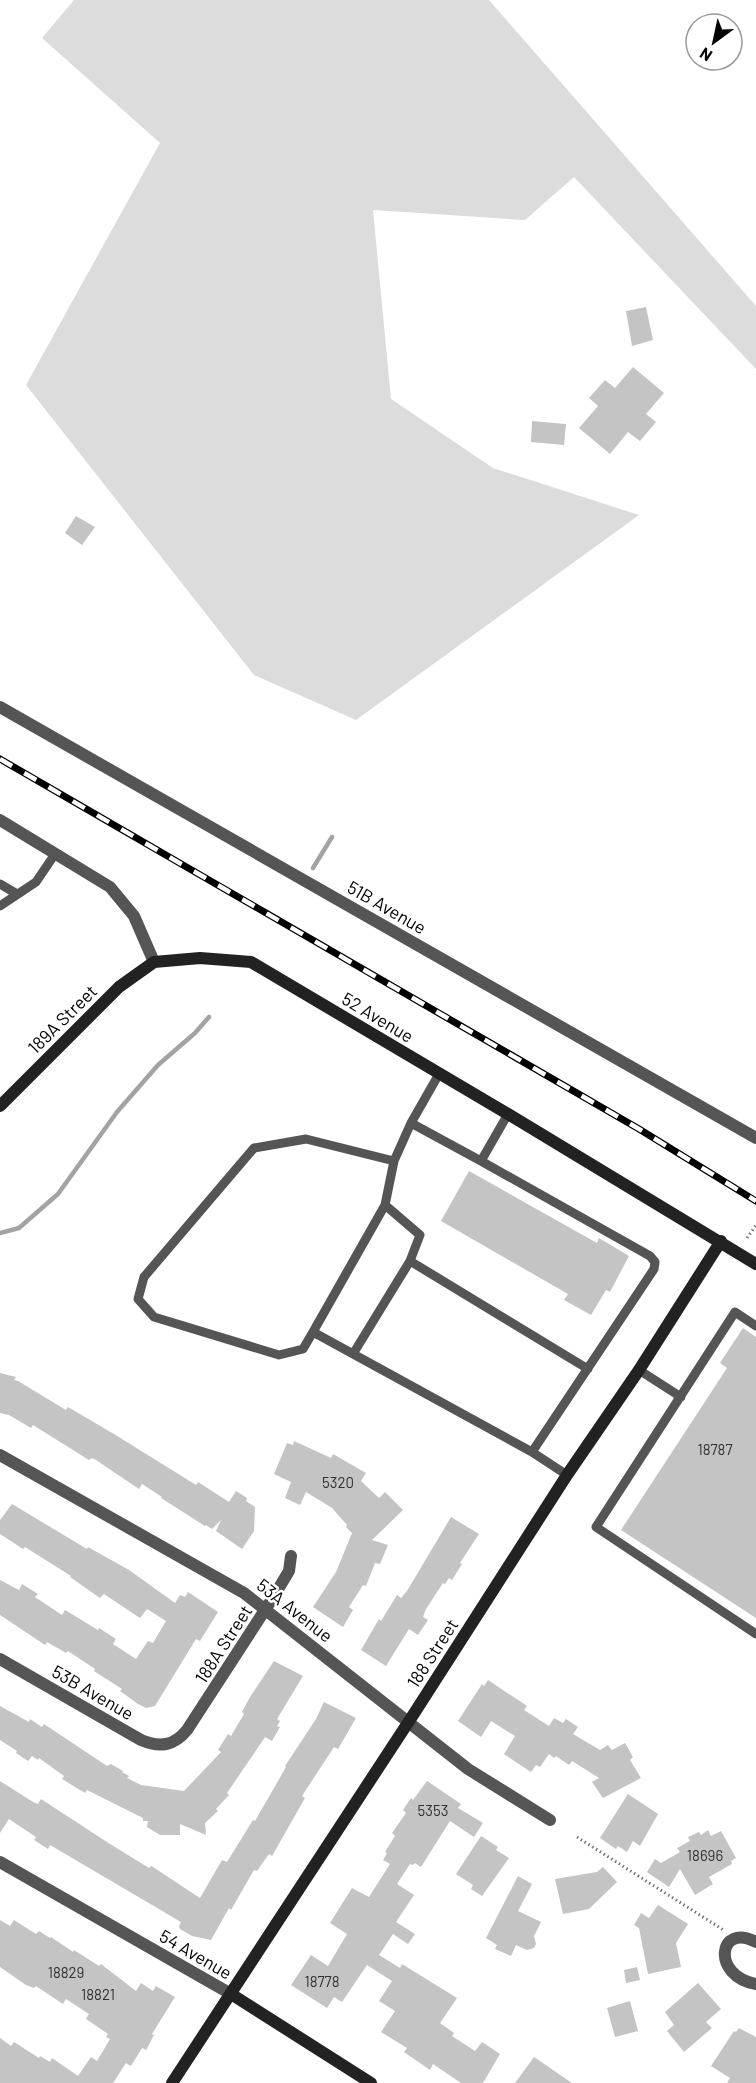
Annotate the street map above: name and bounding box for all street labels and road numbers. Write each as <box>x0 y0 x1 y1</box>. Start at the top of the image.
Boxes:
street label: 51B Avenue <box>344 876 430 938</box>
street label: 189A Street <box>23 980 101 1058</box>
street label: 52 Avenue <box>338 987 418 1047</box>
street label: 53A Avenue <box>253 1574 337 1646</box>
street label: 188A Street <box>190 1601 256 1687</box>
street label: 188 Street <box>402 1614 462 1692</box>
street label: 53B Avenue <box>48 1660 138 1724</box>
street label: 54 Avenue <box>156 1924 236 1984</box>

